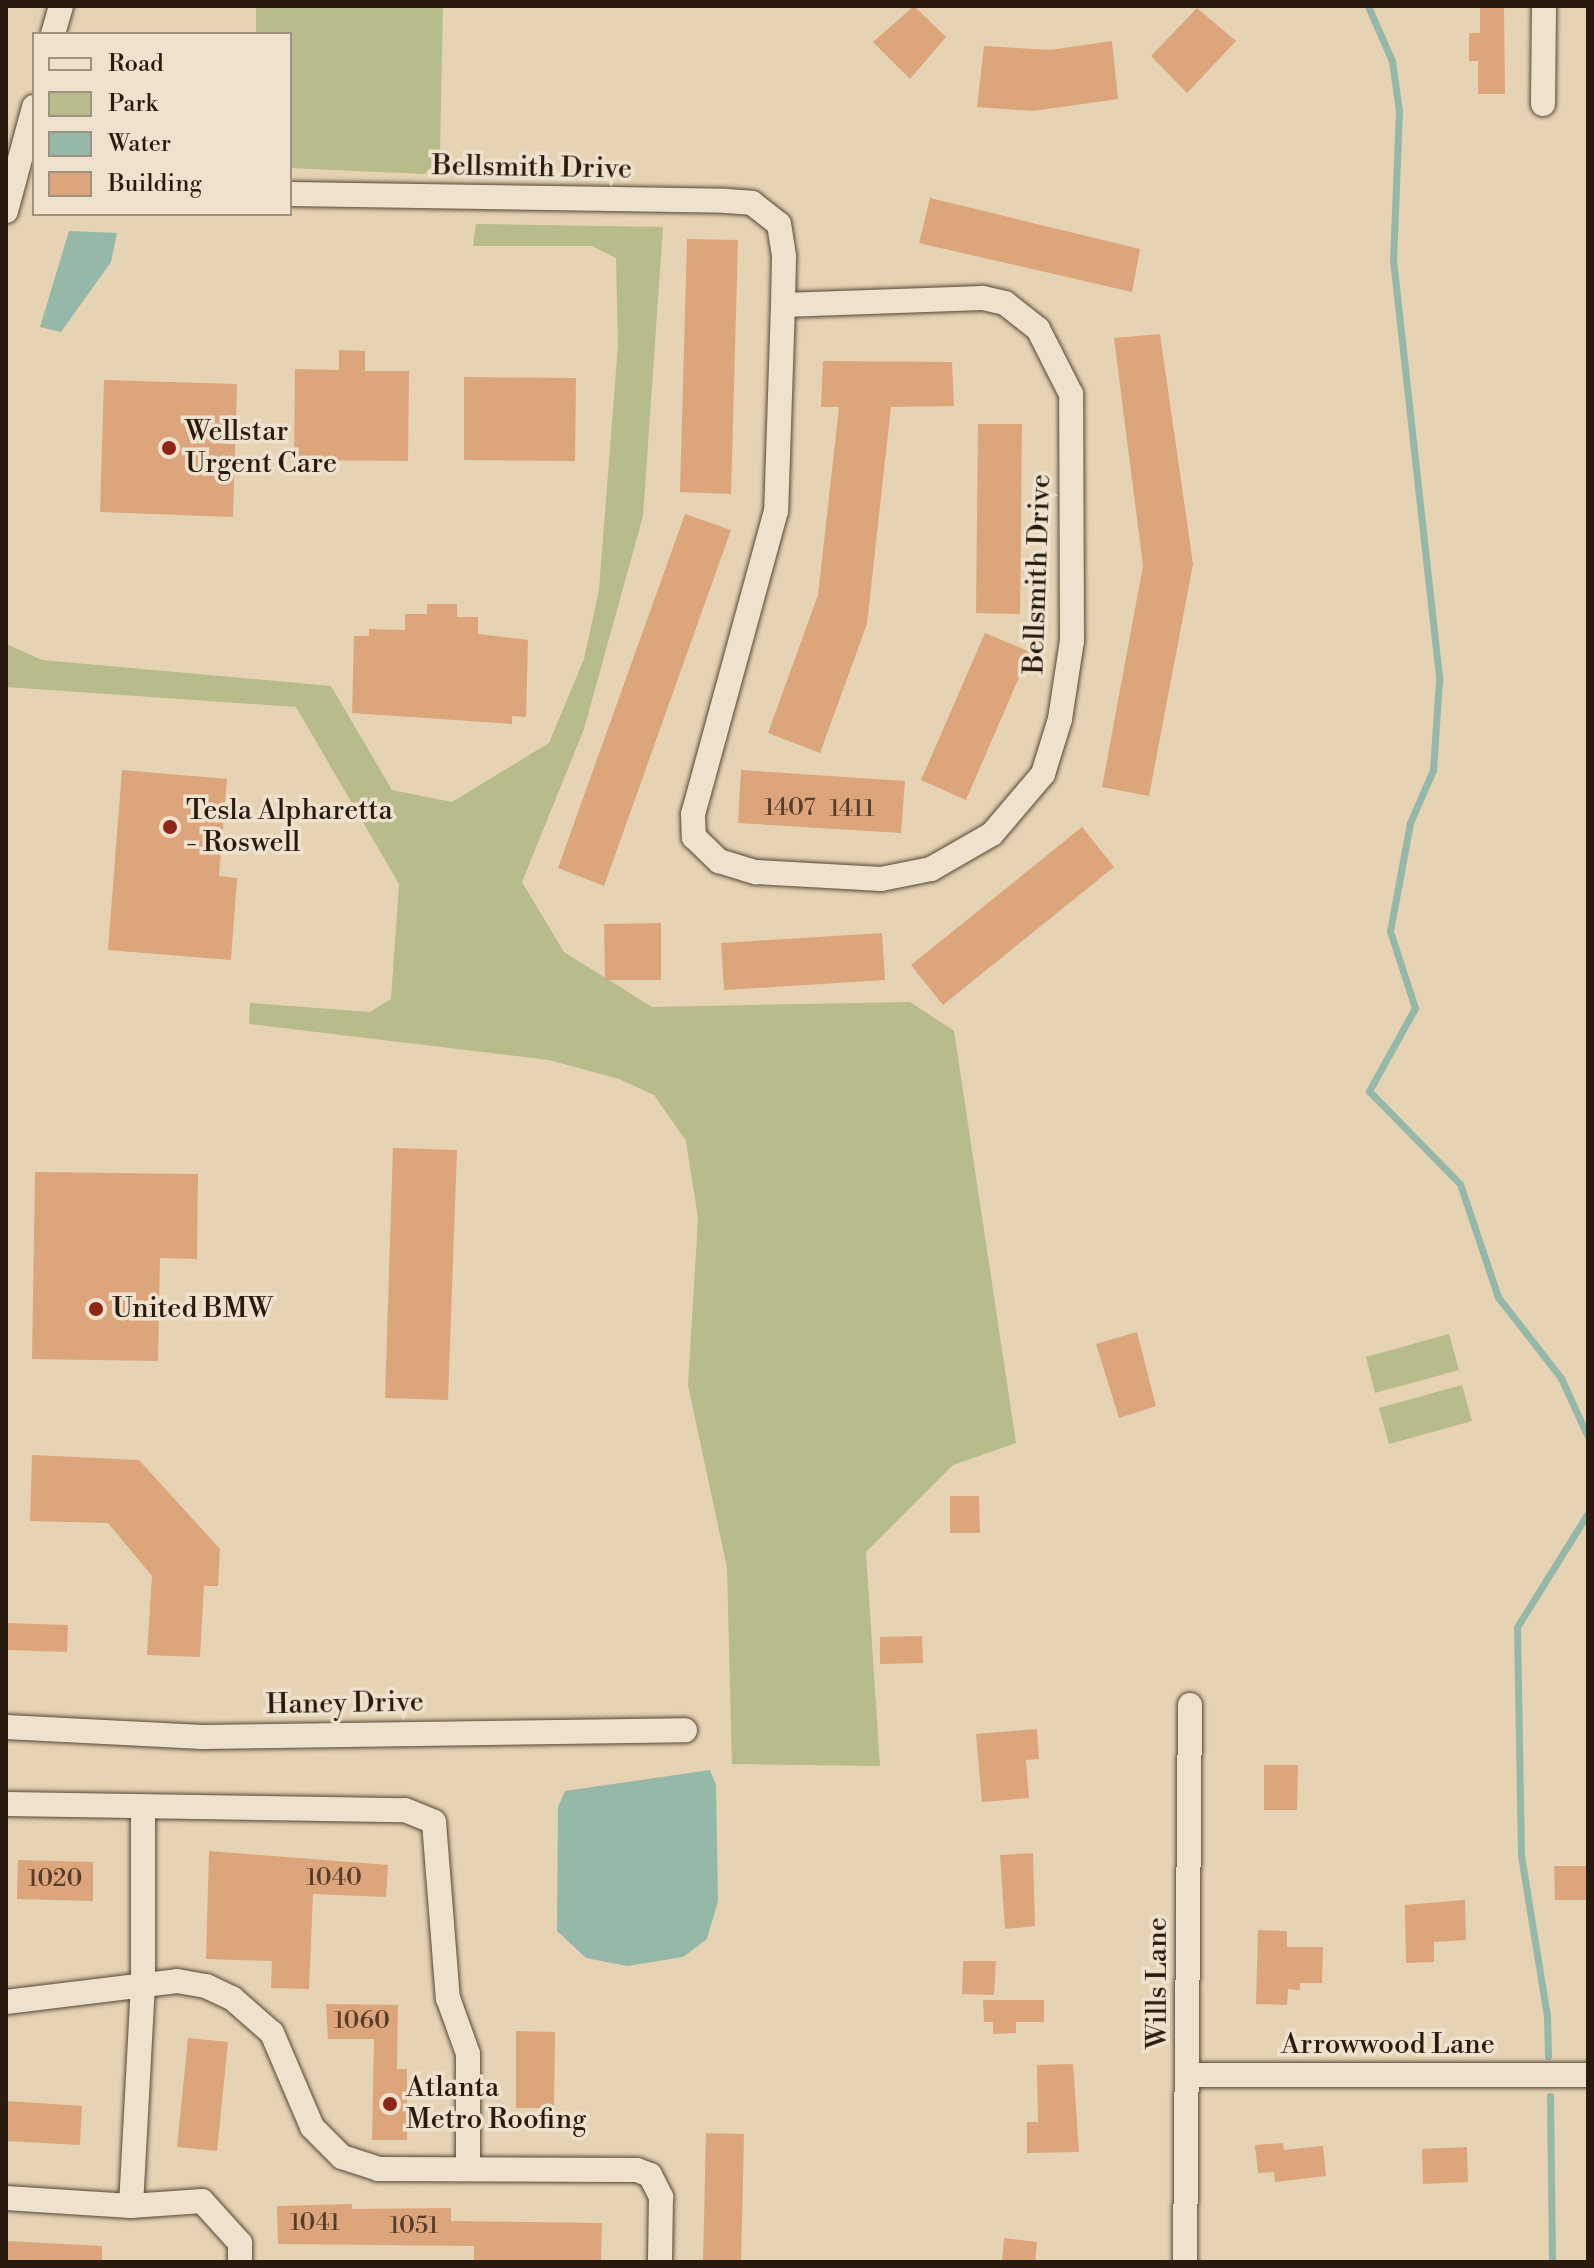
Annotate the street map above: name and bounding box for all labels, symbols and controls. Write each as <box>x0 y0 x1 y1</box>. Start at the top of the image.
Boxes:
legend <box>32 32 292 216</box>
text: Road <box>108 49 164 79</box>
text: Park <box>108 89 158 119</box>
text: Water <box>108 129 171 159</box>
street label: Bellsmith Drive <box>432 149 632 187</box>
text: Building <box>108 169 202 199</box>
place label: Wellstar Urgent Care <box>185 415 337 481</box>
marker: Wellstar Urgent Care <box>160 439 178 457</box>
street label: Bellsmith Drive <box>1018 473 1058 675</box>
place label: Tesla Alpharetta - Roswell <box>186 794 393 860</box>
house number: 1407 <box>764 795 816 823</box>
house number: 1411 <box>829 796 875 824</box>
marker: Tesla Alpharetta - Roswell <box>161 818 179 836</box>
place label: United BMW <box>112 1292 273 1326</box>
marker: United BMW <box>87 1300 105 1318</box>
street label: Haney Drive <box>266 1686 424 1722</box>
house number: 1040 <box>306 1865 362 1893</box>
house number: 1020 <box>28 1866 82 1894</box>
street label: Wills Lane <box>1141 1917 1175 2049</box>
house number: 1060 <box>334 2008 390 2036</box>
street label: Arrowwood Lane <box>1281 2028 1495 2062</box>
place label: Atlanta Metro Roofing <box>406 2071 587 2137</box>
marker: Atlanta Metro Roofing <box>381 2095 399 2113</box>
house number: 1041 <box>290 2210 340 2238</box>
house number: 1051 <box>389 2213 439 2241</box>

